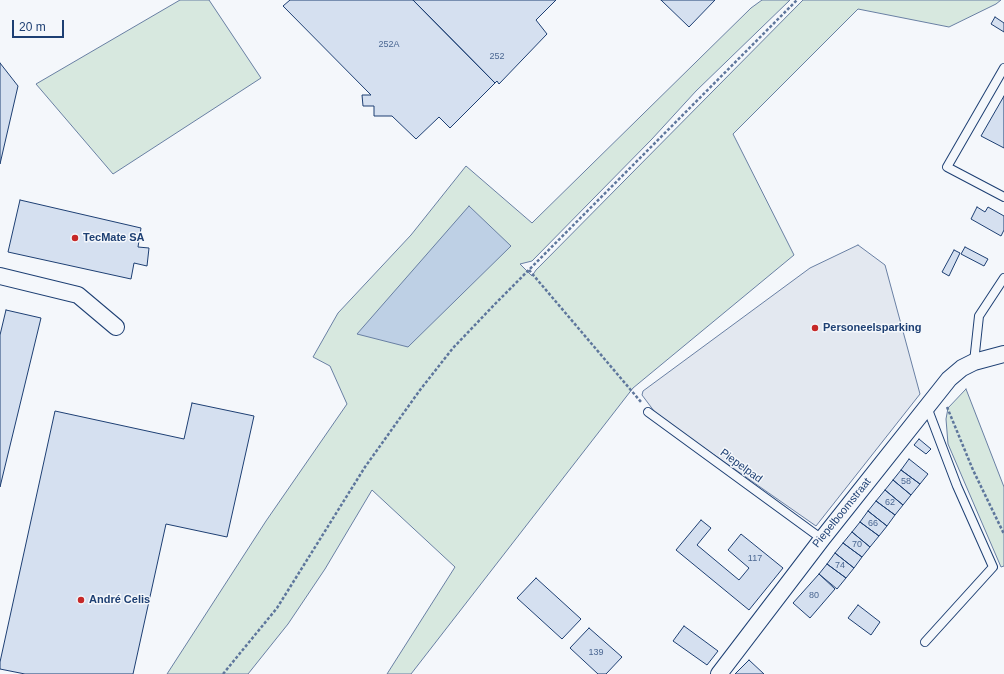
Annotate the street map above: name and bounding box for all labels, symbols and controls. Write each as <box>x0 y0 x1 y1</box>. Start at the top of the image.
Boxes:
scale bar <box>14 12 66 38</box>
text: 20 m <box>19 20 46 34</box>
house number: 252A <box>378 40 400 50</box>
house number: 252 <box>489 52 505 62</box>
place label: TecMate SA <box>83 231 145 245</box>
marker: TecMate SA <box>70 233 80 243</box>
place label: Personeelsparking <box>823 321 921 335</box>
marker: Personeelsparking <box>810 323 820 333</box>
street label: Piepelpad <box>717 446 765 486</box>
street label: Piepelboomstraat <box>810 476 874 550</box>
house number: 58 <box>901 477 911 487</box>
house number: 62 <box>885 498 895 508</box>
house number: 66 <box>868 519 878 529</box>
house number: 70 <box>852 540 862 550</box>
house number: 117 <box>748 554 762 564</box>
house number: 74 <box>835 561 845 571</box>
house number: 80 <box>809 591 819 601</box>
place label: André Celis <box>89 593 150 607</box>
marker: André Celis <box>76 595 86 605</box>
house number: 139 <box>588 648 604 658</box>

